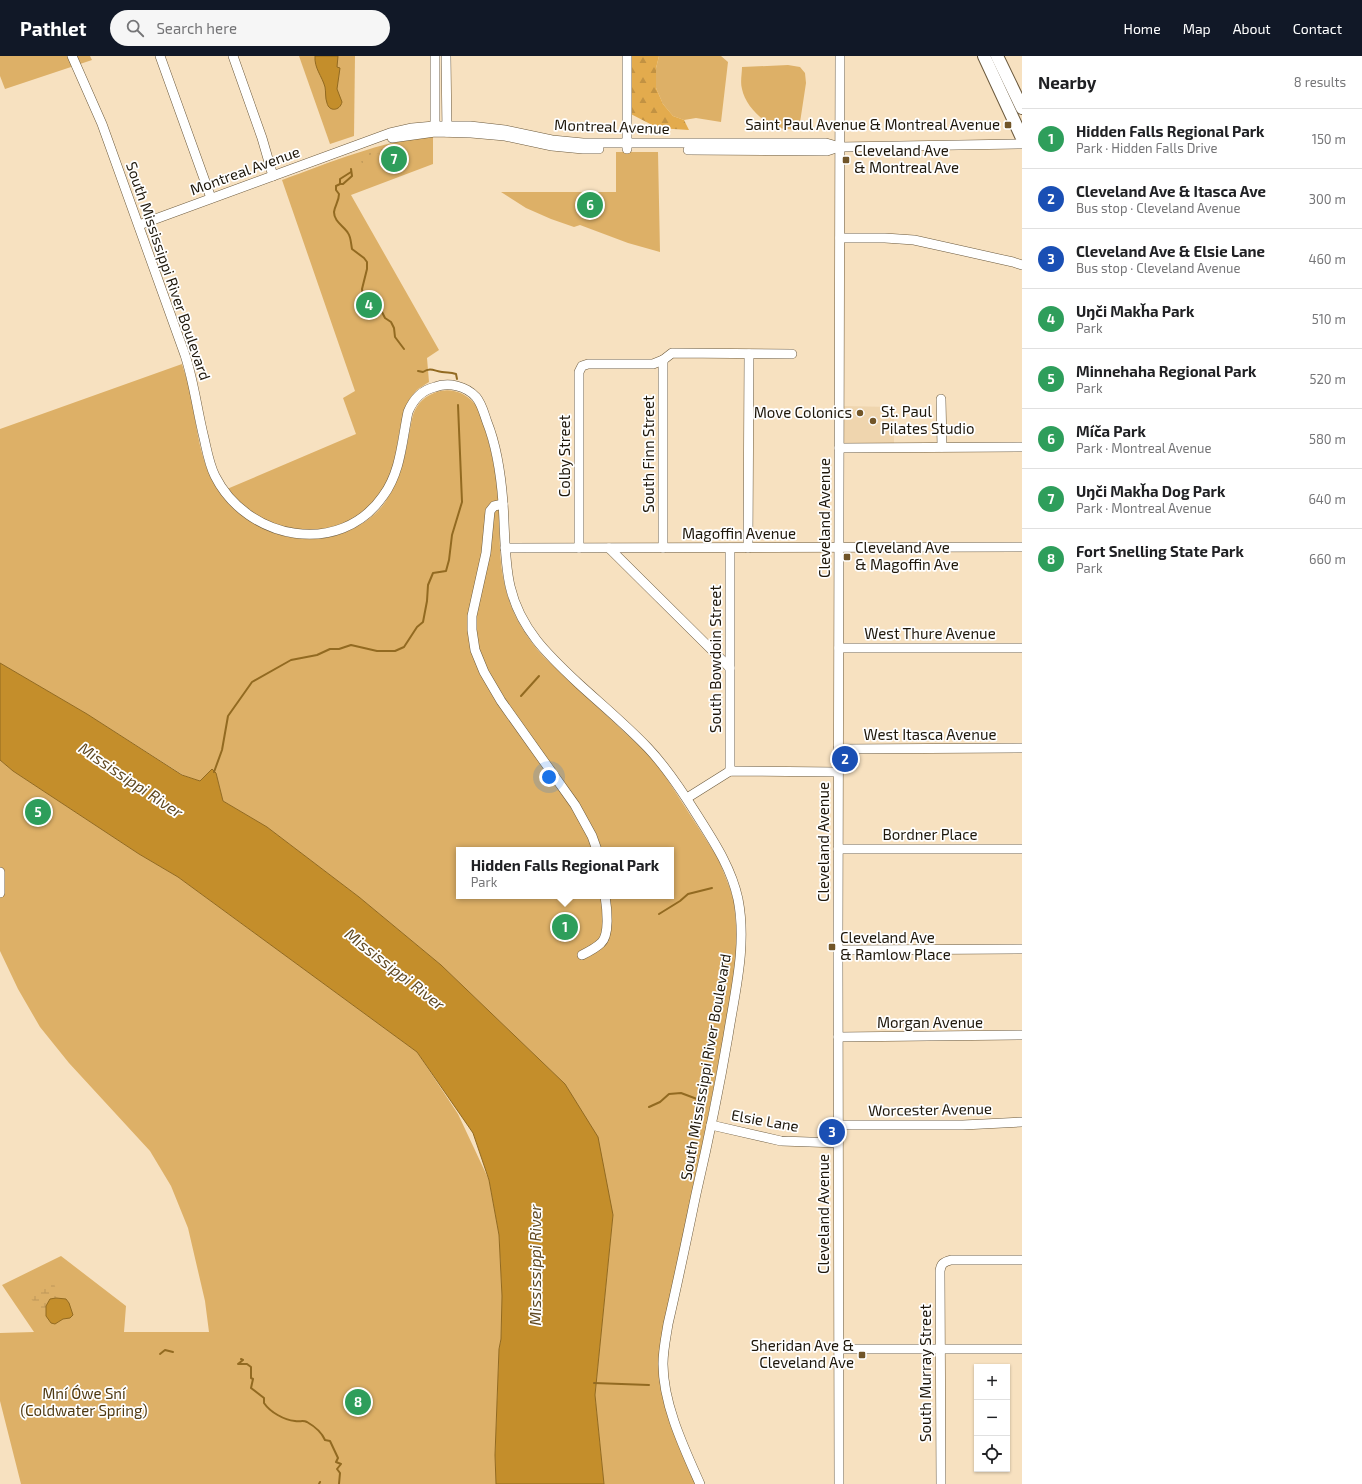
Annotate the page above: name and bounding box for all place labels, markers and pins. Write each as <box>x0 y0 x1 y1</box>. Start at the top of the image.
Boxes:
place label: Saint Paul Avenue & Montreal Avenue <box>745 115 1000 133</box>
marker: Saint Paul Avenue & Montreal Avenue <box>1003 120 1013 130</box>
place label: Cleveland Ave & Montreal Ave <box>854 141 959 176</box>
pin: 7 <box>381 144 407 174</box>
marker: Cleveland Ave & Montreal Ave <box>841 155 851 165</box>
pin: 6 <box>577 190 603 220</box>
pin: 4 <box>356 290 382 320</box>
place label: St. Paul Pilates Studio <box>881 402 974 437</box>
place label: Move Colonics <box>754 403 852 421</box>
marker: Move Colonics <box>855 408 865 418</box>
marker: St. Paul Pilates Studio <box>868 416 878 426</box>
place label: Cleveland Ave & Magoffin Ave <box>855 538 959 573</box>
marker: Cleveland Ave & Magoffin Ave <box>842 552 852 562</box>
pin: 2 <box>832 744 858 774</box>
pin: 5 <box>25 797 51 827</box>
pin: 1 <box>552 912 578 942</box>
place label: Cleveland Ave & Ramlow Place <box>840 928 951 963</box>
marker: Cleveland Ave & Ramlow Place <box>827 942 837 952</box>
pin: 3 <box>819 1117 845 1147</box>
place label: Sheridan Ave & Cleveland Ave <box>751 1336 854 1371</box>
marker: Sheridan Ave & Cleveland Ave <box>857 1350 867 1360</box>
pin: 8 <box>345 1387 371 1417</box>

